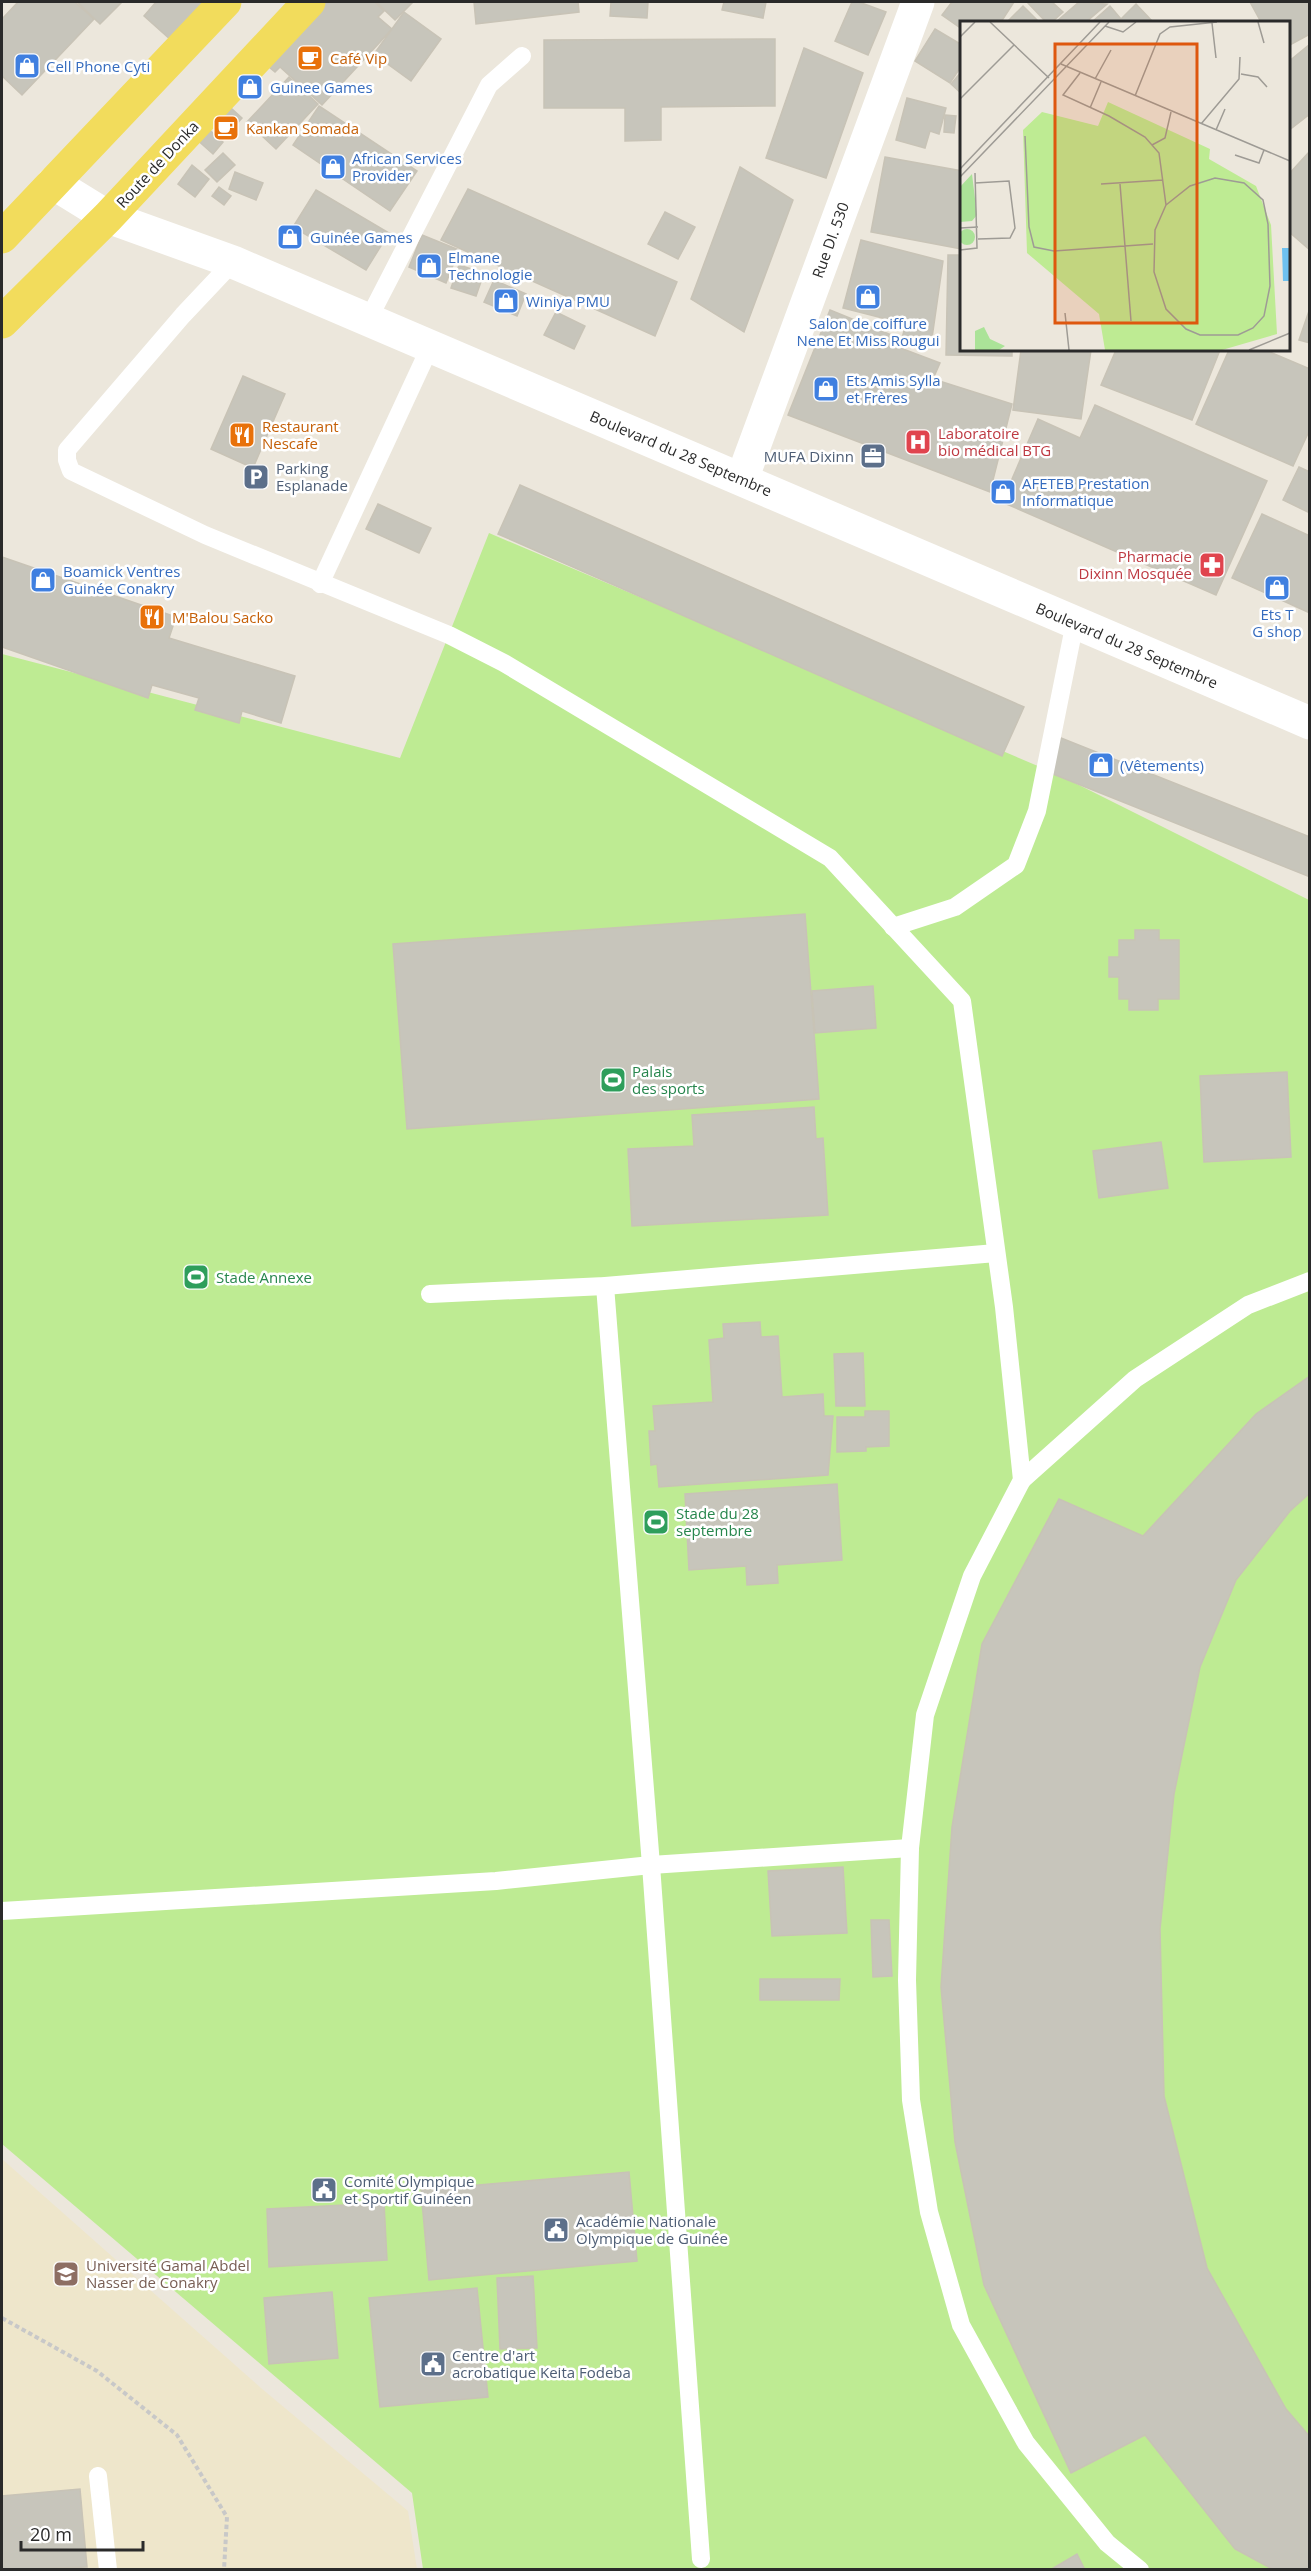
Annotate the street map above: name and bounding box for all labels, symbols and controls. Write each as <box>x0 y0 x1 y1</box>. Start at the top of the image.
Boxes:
inset map <box>960 21 1290 351</box>
cafe icon: Café Vip <box>295 43 325 73</box>
place label: Café Vip <box>330 48 387 68</box>
shop icon: Cell Phone Cyti <box>12 51 42 81</box>
place label: Cell Phone Cyti <box>46 56 150 76</box>
shop icon: Guinee Games <box>235 72 265 102</box>
place label: Guinee Games <box>270 77 373 97</box>
cafe icon: Kankan Somada <box>211 113 241 143</box>
street label: Route de Donka <box>112 116 202 212</box>
place label: Kankan Somada <box>246 118 359 138</box>
place label: African Services Provider <box>352 148 462 185</box>
shop icon: African Services Provider <box>318 152 348 182</box>
street label: Rue DI. 530 <box>807 199 853 281</box>
shop icon: Guinée Games <box>275 222 305 252</box>
place label: Guinée Games <box>310 227 413 247</box>
place label: Elmane Technologie <box>448 247 532 284</box>
shop icon: Elmane Technologie <box>414 251 444 281</box>
shop icon: Salon de coiffure Nene Et Miss Rougui <box>853 282 883 312</box>
shop icon: Winiya PMU <box>491 286 521 316</box>
place label: Winiya PMU <box>526 291 610 311</box>
place label: Salon de coiffure Nene Et Miss Rougui <box>797 313 939 350</box>
place label: Ets Amis Sylla et Frères <box>846 370 941 407</box>
shop icon: Ets Amis Sylla et Frères <box>811 374 841 404</box>
street label: Boulevard du 28 Septembre <box>587 406 775 500</box>
place label: Restaurant Nescafe <box>262 416 339 453</box>
restaurant icon: Restaurant Nescafe <box>227 420 257 450</box>
place label: Laboratoire bio médical BTG <box>938 423 1051 460</box>
hospital icon: Laboratoire bio médical BTG <box>903 427 933 457</box>
office icon: MUFA Dixinn <box>858 441 888 471</box>
place label: MUFA Dixinn <box>764 446 854 466</box>
place label: Parking Esplanade <box>276 458 348 495</box>
parking icon: Parking Esplanade <box>241 462 271 492</box>
place label: AFETEB Prestation Informatique <box>1022 473 1150 510</box>
shop icon: AFETEB Prestation Informatique <box>988 477 1018 507</box>
place label: Pharmacie Dixinn Mosquée <box>1079 546 1192 583</box>
pharmacy icon: Pharmacie Dixinn Mosquée <box>1197 550 1227 580</box>
place label: Boamick Ventres Guinée Conakry <box>63 561 180 598</box>
shop icon: Boamick Ventres Guinée Conakry <box>28 565 58 595</box>
shop icon: Ets T G shop <box>1262 573 1292 603</box>
street label: Boulevard du 28 Septembre <box>1033 598 1221 692</box>
restaurant icon: M'Balou Sacko <box>137 602 167 632</box>
place label: Ets T G shop <box>1252 604 1302 641</box>
place label: M'Balou Sacko <box>172 607 273 627</box>
shop icon: (Vêtements) <box>1086 750 1116 780</box>
place label: (Vêtements) <box>1120 755 1204 775</box>
place label: Palais des sports <box>632 1061 705 1098</box>
sports icon: Palais des sports <box>598 1065 628 1095</box>
sports icon: Stade Annexe <box>181 1262 211 1292</box>
place label: Stade Annexe <box>216 1267 312 1287</box>
place label: Stade du 28 septembre <box>676 1503 759 1540</box>
sports icon: Stade du 28 septembre <box>641 1507 671 1537</box>
place label: Comité Olympique et Sportif Guinéen <box>344 2171 474 2208</box>
public building icon: Comité Olympique et Sportif Guinéen <box>309 2175 339 2205</box>
place label: Académie Nationale Olympique de Guinée <box>576 2211 728 2248</box>
public building icon: Académie Nationale Olympique de Guinée <box>541 2215 571 2245</box>
place label: Université Gamal Abdel Nasser de Conakry <box>86 2255 250 2292</box>
school or university icon: Université Gamal Abdel Nasser de Conakry <box>51 2259 81 2289</box>
place label: Centre d'art acrobatique Keita Fodeba <box>452 2345 631 2382</box>
public building icon: Centre d'art acrobatique Keita Fodeba <box>418 2349 448 2379</box>
scale bar <box>21 2514 142 2552</box>
text: 20 m <box>30 2522 72 2546</box>

